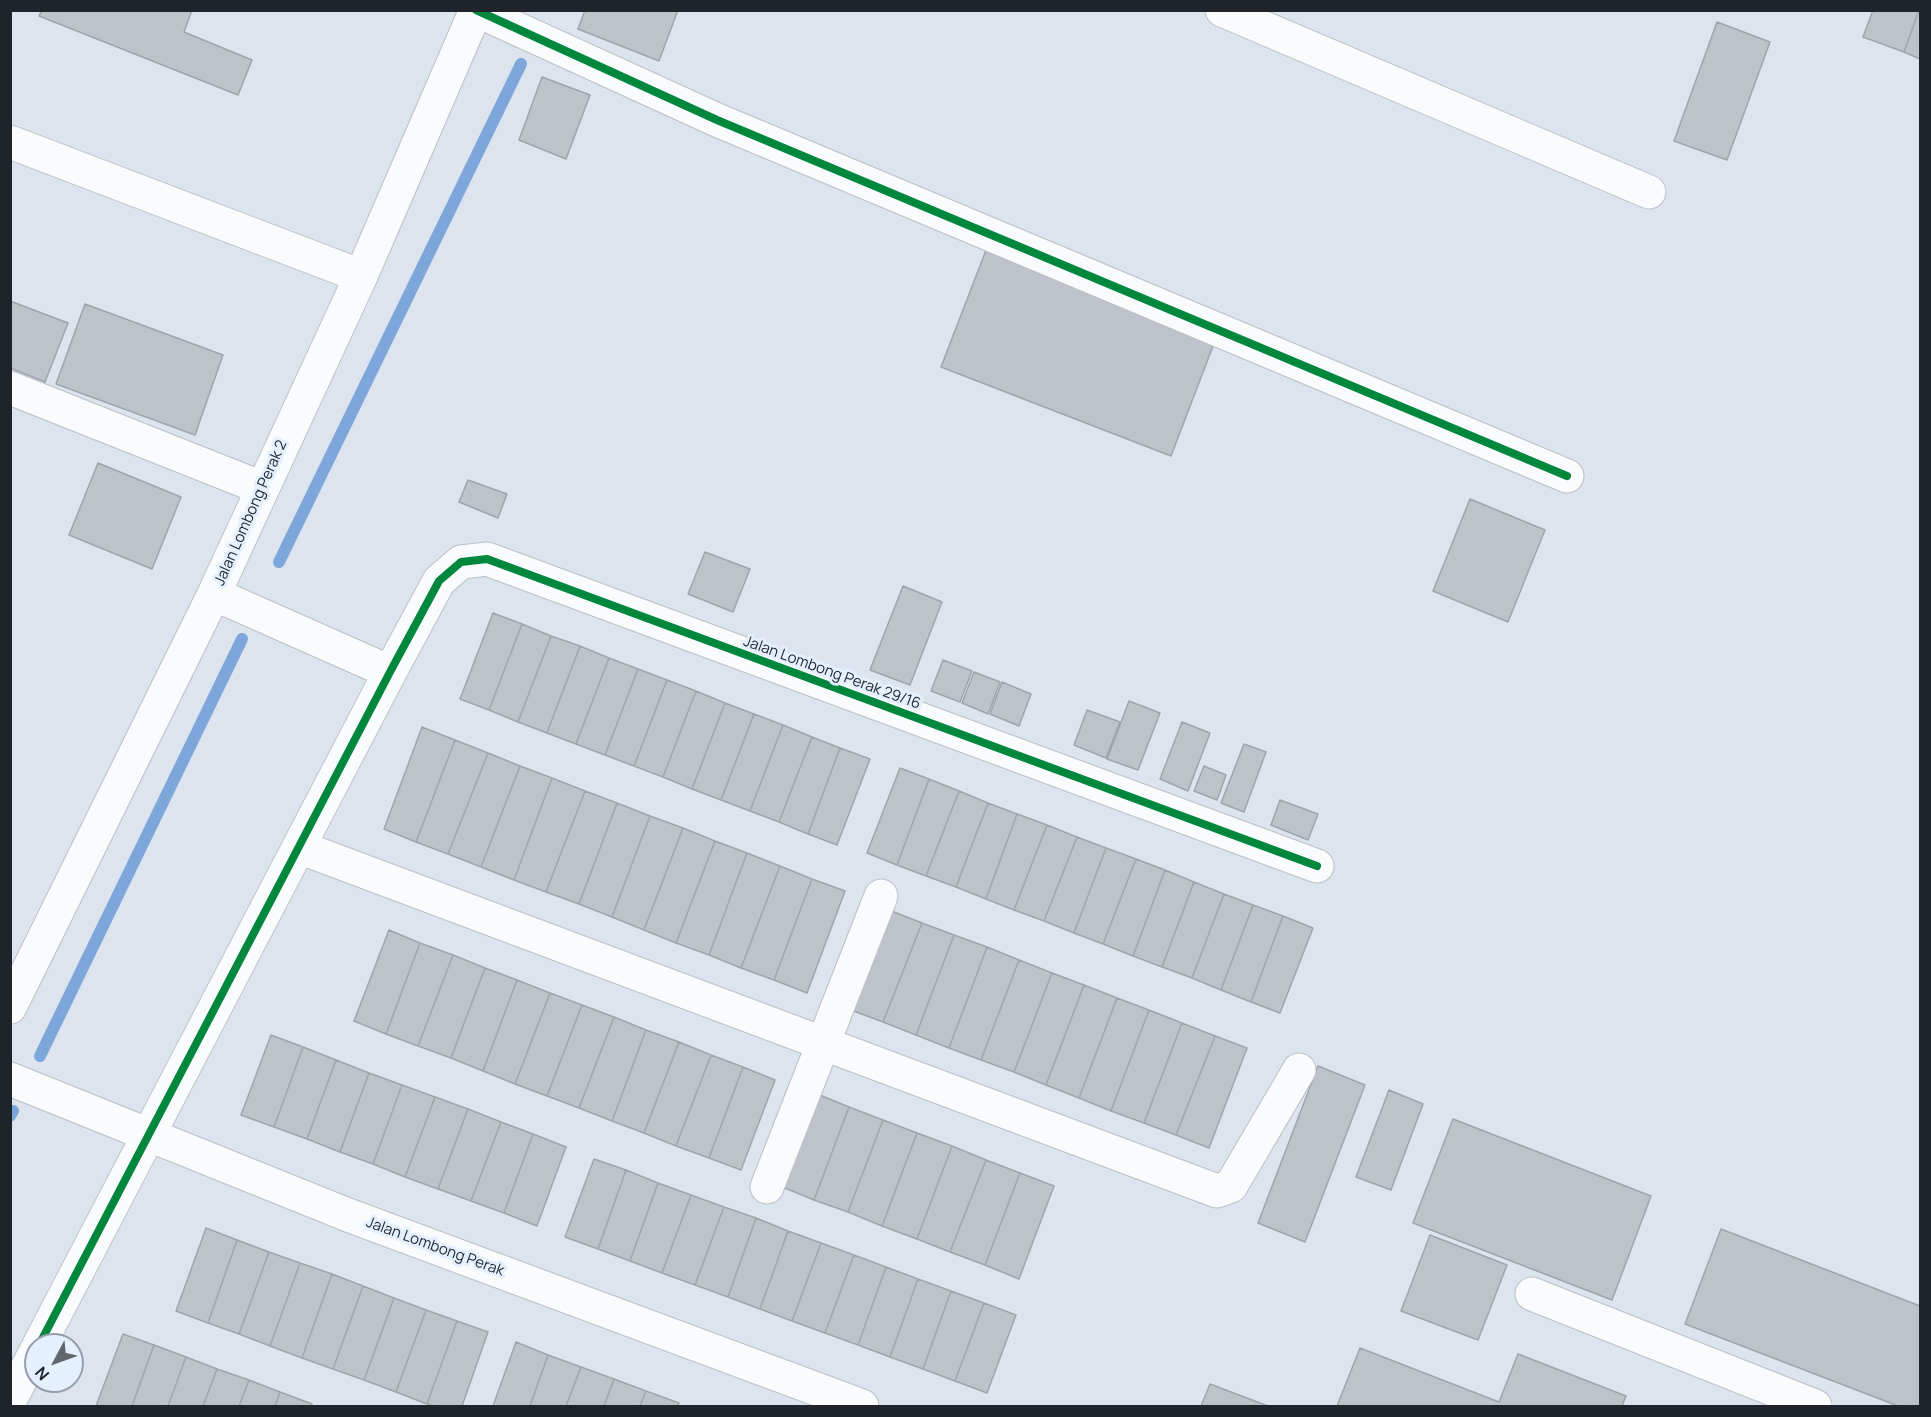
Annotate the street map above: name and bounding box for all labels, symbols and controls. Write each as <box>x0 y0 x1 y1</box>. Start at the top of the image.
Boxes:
street label: Jalan Lombong Perak 2 <box>211 438 291 588</box>
street label: Jalan Lombong Perak 29/16 <box>741 633 923 713</box>
street label: Jalan Lombong Perak <box>364 1214 506 1280</box>
north arrow <box>24 1333 84 1393</box>
text: N <box>30 1362 54 1385</box>

